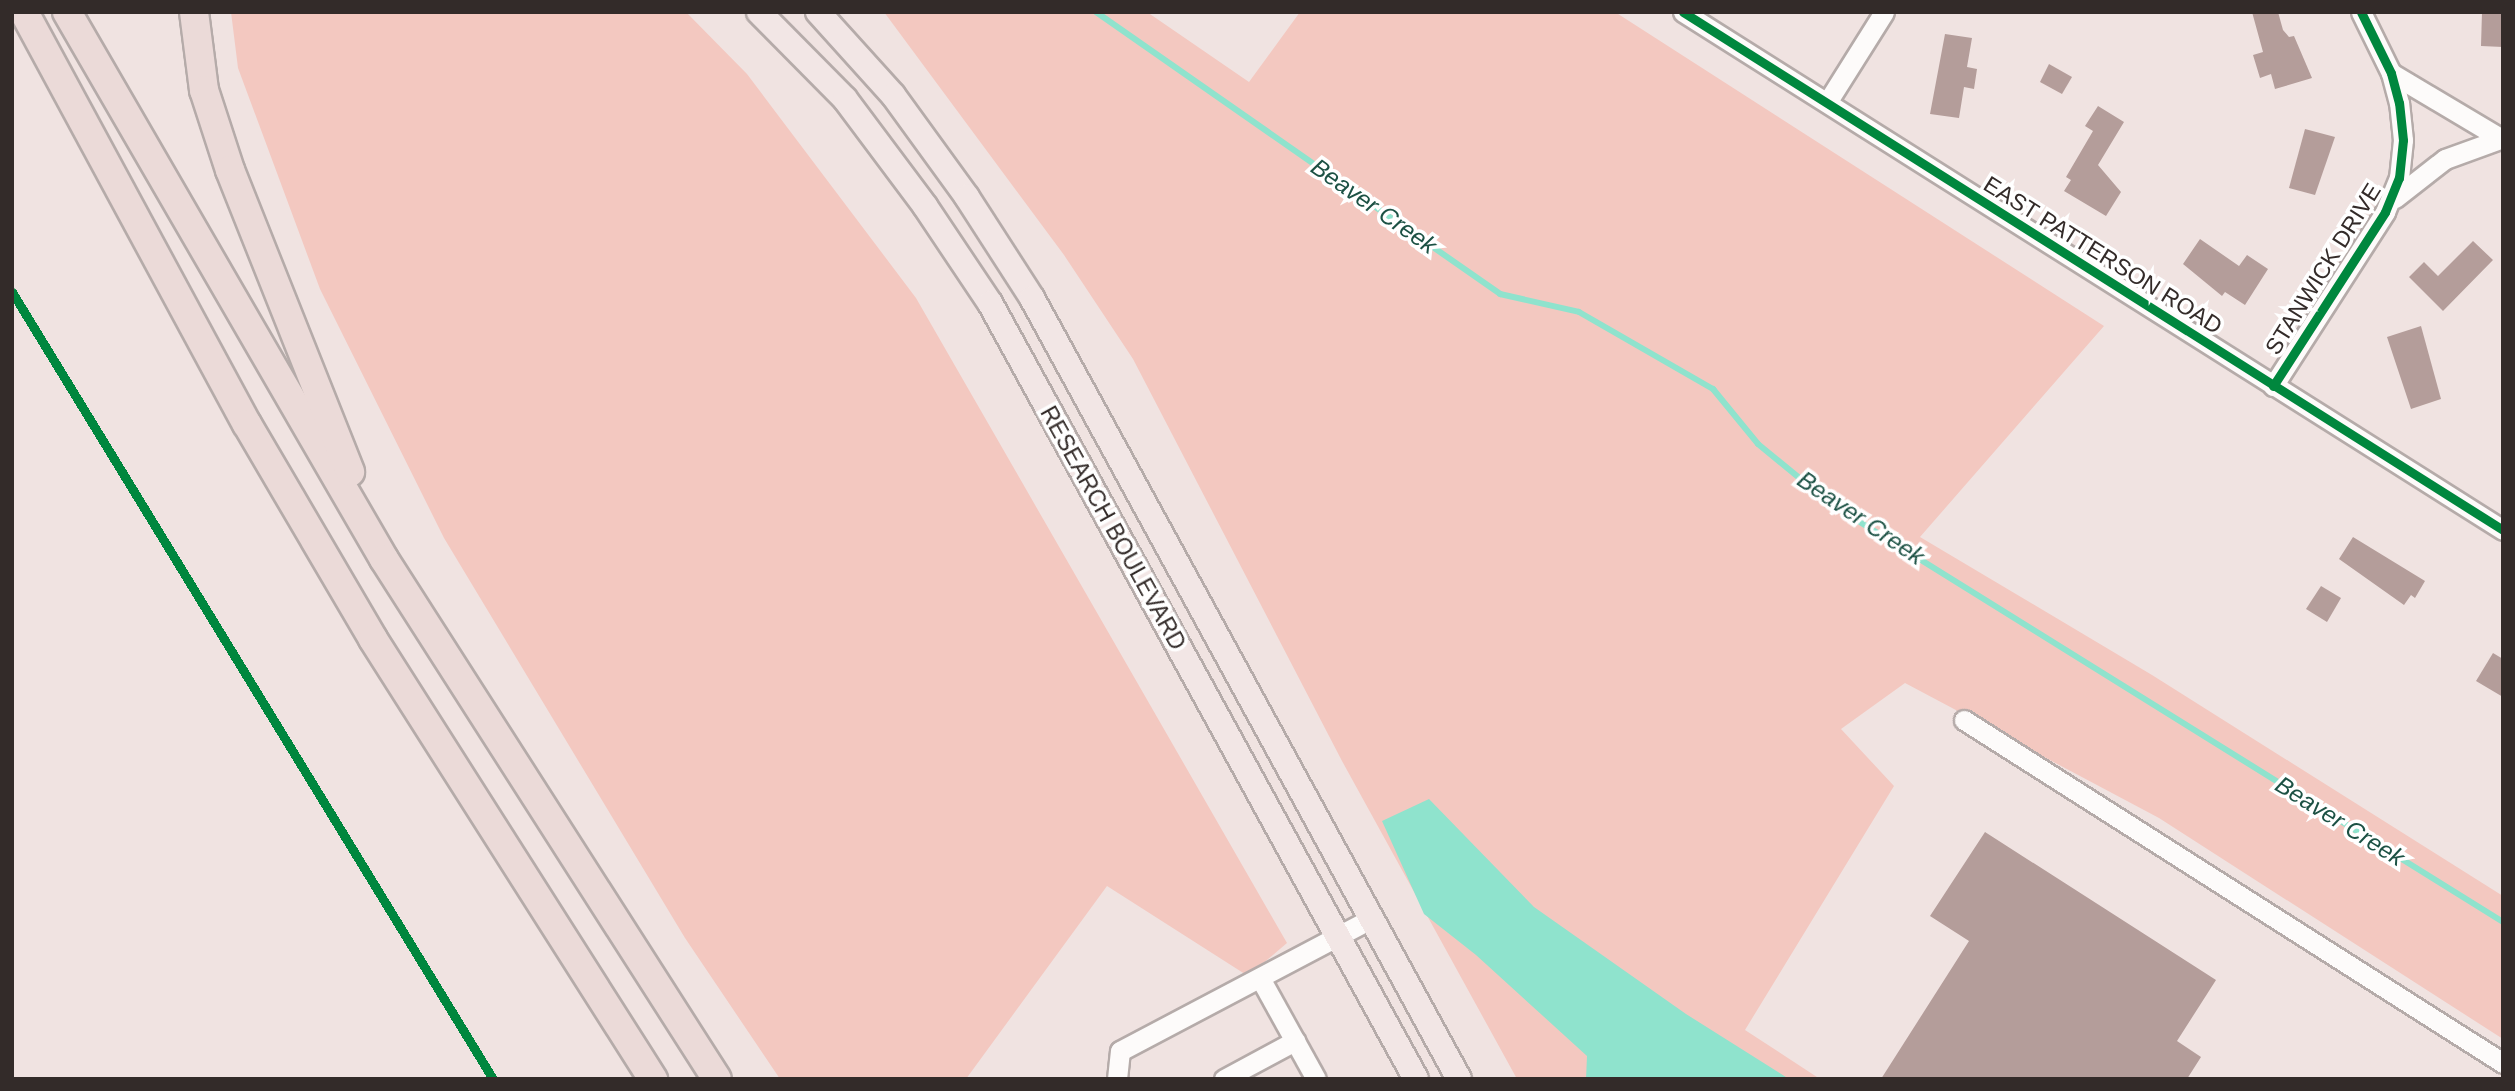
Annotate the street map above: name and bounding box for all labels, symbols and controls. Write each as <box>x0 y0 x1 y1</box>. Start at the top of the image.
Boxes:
water label: Beaver Creek <box>1306 152 1442 260</box>
street label: EAST PATTERSON ROAD <box>1978 170 2228 340</box>
street label: STANWICK DRIVE <box>2259 178 2387 360</box>
street label: RESEARCH BOULEVARD <box>1034 401 1192 655</box>
water label: Beaver Creek <box>1792 465 1930 571</box>
water label: Beaver Creek <box>2270 770 2410 872</box>

